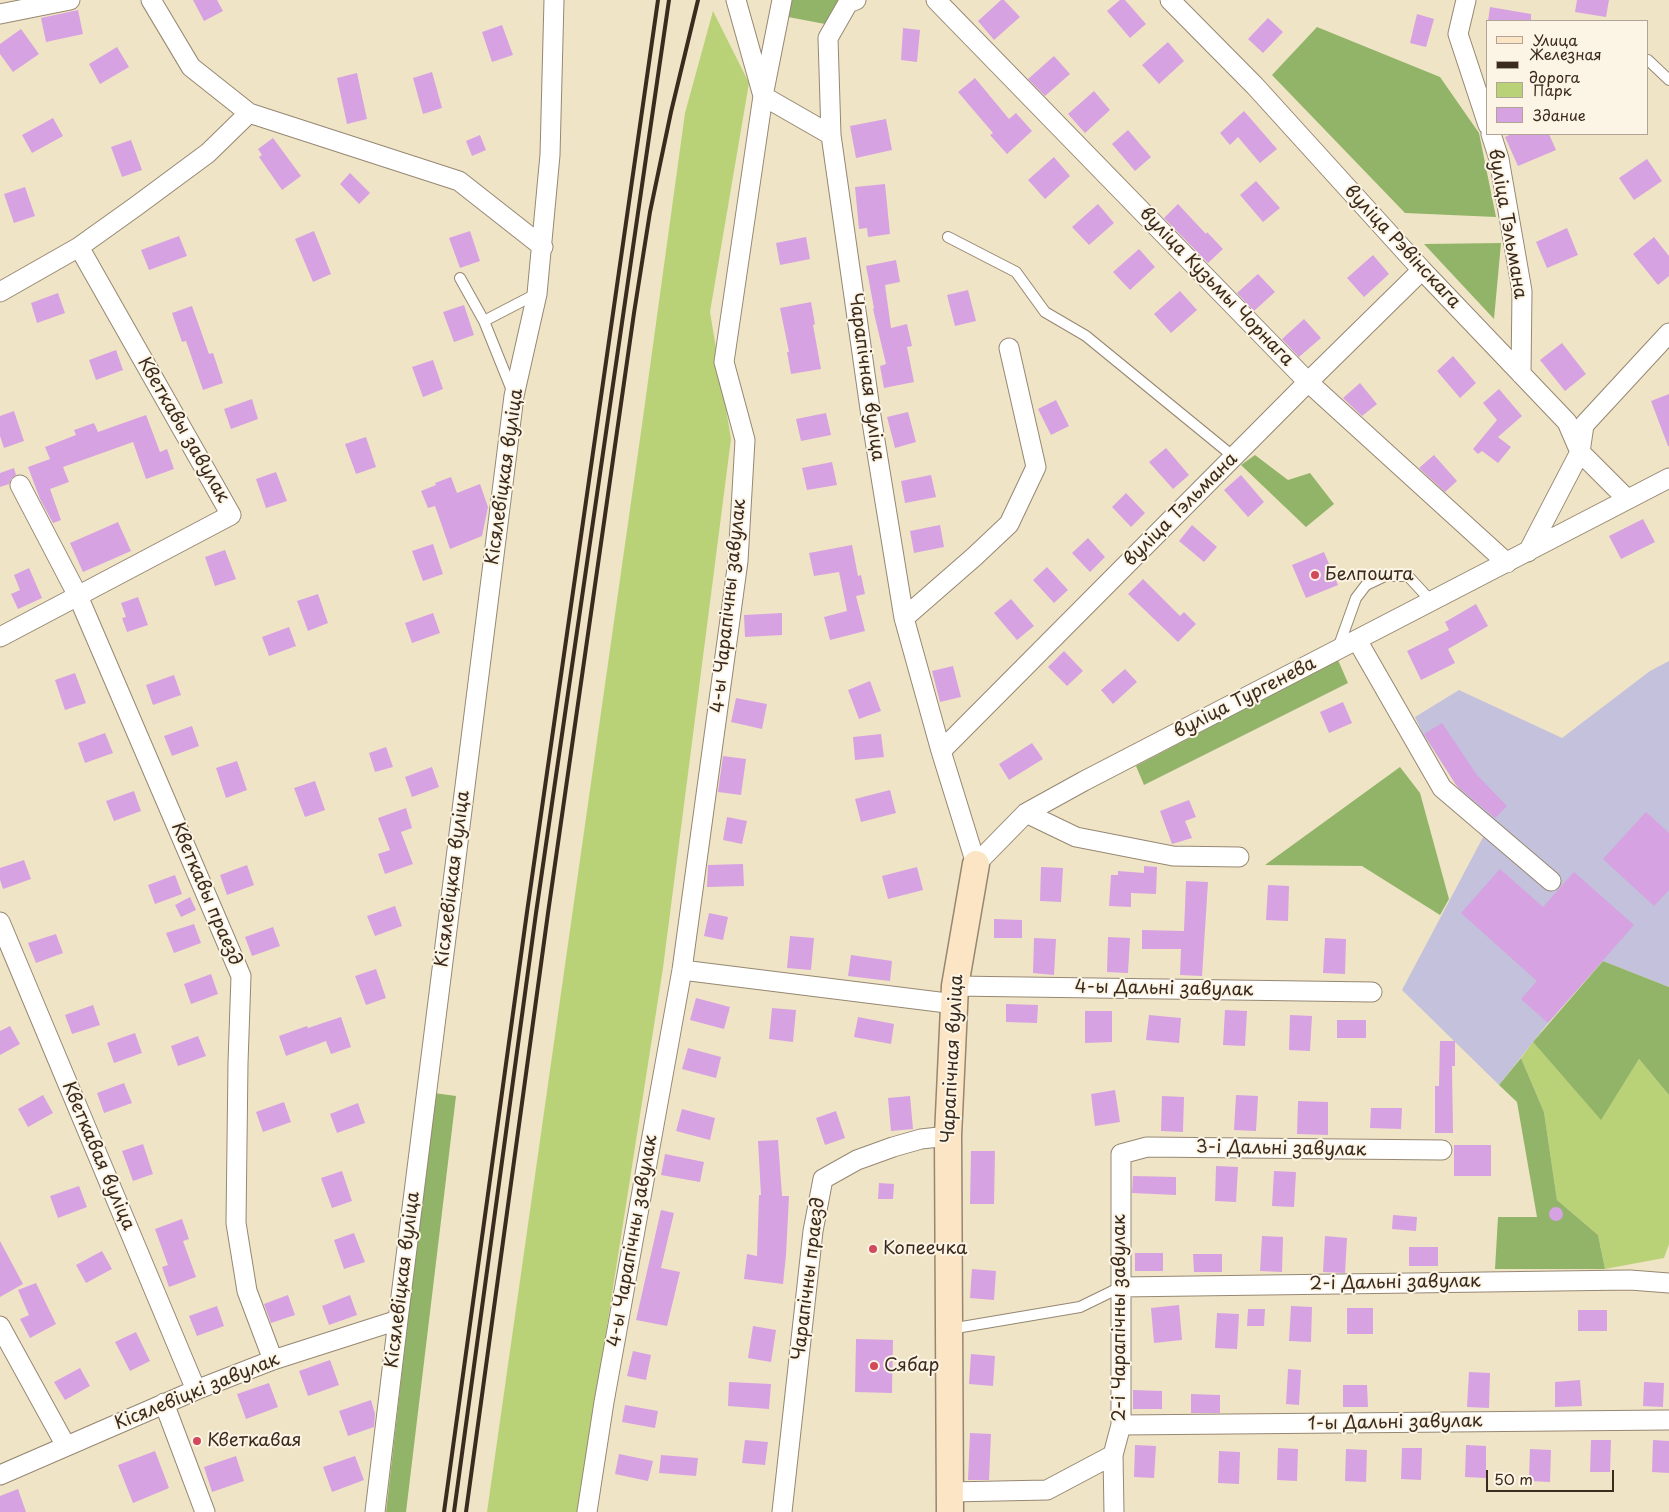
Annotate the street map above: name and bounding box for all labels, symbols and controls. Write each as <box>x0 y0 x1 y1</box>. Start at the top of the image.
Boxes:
legend <box>1486 20 1649 135</box>
text: Улица <box>1533 28 1578 51</box>
text: Железная дорога <box>1529 42 1602 88</box>
text: Парк <box>1533 78 1572 101</box>
text: Здание <box>1533 103 1586 126</box>
street label: вуліца Тэльмана <box>1483 147 1531 301</box>
street label: вуліца Рэвінскага <box>1339 181 1465 313</box>
street label: вуліца Кузьмы Чорнага <box>1134 203 1298 371</box>
street label: Чарапічная вуліца <box>844 292 888 462</box>
street label: Кветкавы завулак <box>132 353 234 507</box>
street label: Кісялевіцкая вуліца <box>482 387 528 567</box>
street label: вуліца Тэльмана <box>1120 449 1242 571</box>
street label: 4-ы Чарапічны завулак <box>707 498 751 714</box>
place label: Белпошта <box>1325 564 1414 586</box>
marker: Белпошта <box>1309 569 1321 581</box>
street label: вуліца Тургенева <box>1170 653 1320 743</box>
street label: Кісялевіцкая вуліца <box>431 789 475 969</box>
street label: Кветкавы праезд <box>166 819 246 969</box>
street label: Чарапічная вуліца <box>938 974 968 1144</box>
street label: 4-ы Дальні завулак <box>1075 977 1253 1001</box>
street label: Кветкавая вуліца <box>57 1078 139 1234</box>
street label: 4-ы Чарапічны завулак <box>604 1133 662 1349</box>
street label: 3-і Дальні завулак <box>1196 1137 1366 1161</box>
street label: Кісялевіцкая вуліца <box>381 1190 425 1370</box>
street label: Чарапічны праезд <box>788 1196 830 1362</box>
street label: 2-і Чарапічны завулак <box>1109 1214 1131 1422</box>
place label: Копеечка <box>883 1238 967 1260</box>
marker: Копеечка <box>867 1243 879 1255</box>
street label: 2-і Дальні завулак <box>1309 1271 1481 1295</box>
street label: Кісялевіцкі завулак <box>111 1349 283 1435</box>
place label: Сябар <box>884 1355 939 1377</box>
marker: Сябар <box>868 1360 880 1372</box>
street label: 1-ы Дальні завулак <box>1307 1411 1483 1435</box>
place label: Кветкавая <box>207 1430 301 1452</box>
marker: Кветкавая <box>191 1435 203 1447</box>
scale bar <box>1489 1460 1616 1492</box>
text: 50 m <box>1494 1467 1533 1490</box>

